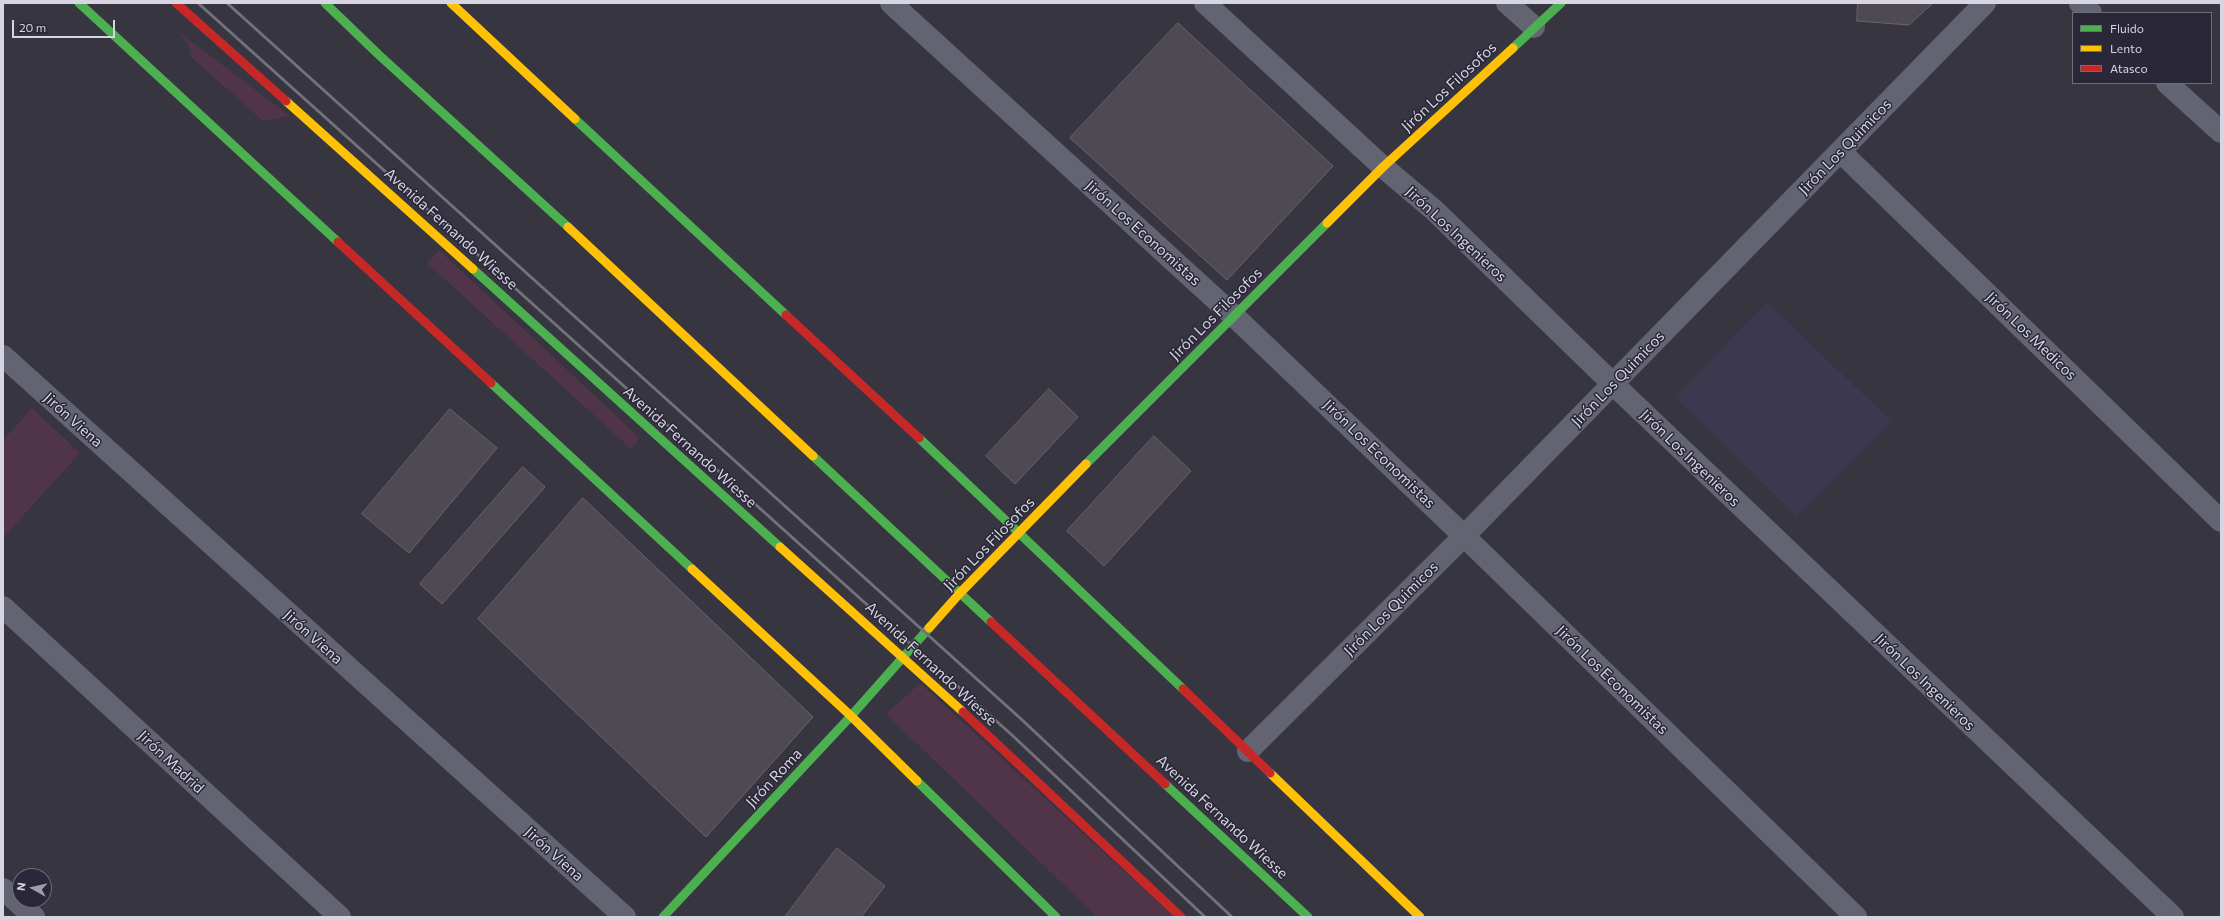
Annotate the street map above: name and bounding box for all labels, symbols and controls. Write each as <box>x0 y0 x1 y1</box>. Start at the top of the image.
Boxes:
scale bar <box>14 12 117 38</box>
legend <box>2072 12 2212 84</box>
text: 20 m <box>19 20 46 34</box>
text: Fluido <box>2110 21 2144 35</box>
street label: Jirón Los Filosofos <box>1398 38 1500 136</box>
text: Lento <box>2110 41 2142 55</box>
text: Atasco <box>2110 61 2148 75</box>
street label: Jirón Los Quimicos <box>1795 95 1895 199</box>
street label: Avenida Fernando Wiesse <box>381 164 521 294</box>
street label: Jirón Los Economistas <box>1082 177 1204 289</box>
street label: Jirón Los Ingenieros <box>1402 182 1510 286</box>
street label: Jirón Los Filosofos <box>1166 264 1266 364</box>
street label: Jirón Los Medicos <box>1982 288 2080 384</box>
street label: Jirón Los Quimicos <box>1568 327 1668 431</box>
street label: Avenida Fernando Wiesse <box>620 382 760 512</box>
street label: Jirón Viena <box>40 389 106 451</box>
street label: Jirón Los Economistas <box>1319 396 1439 512</box>
street label: Jirón Los Ingenieros <box>1636 406 1744 510</box>
street label: Jirón Los Filosofos <box>940 493 1038 595</box>
street label: Jirón Los Quimicos <box>1340 558 1442 660</box>
street label: Avenida Fernando Wiesse <box>862 598 1000 730</box>
street label: Jirón Viena <box>280 606 346 668</box>
street label: Jirón Los Economistas <box>1552 622 1672 738</box>
street label: Jirón Los Ingenieros <box>1871 630 1979 734</box>
street label: Jirón Madrid <box>134 727 208 797</box>
street label: Jirón Roma <box>742 745 806 811</box>
street label: Avenida Fernando Wiesse <box>1153 751 1291 883</box>
street label: Jirón Viena <box>521 823 587 885</box>
north arrow <box>12 868 52 908</box>
text: N <box>14 881 28 891</box>

